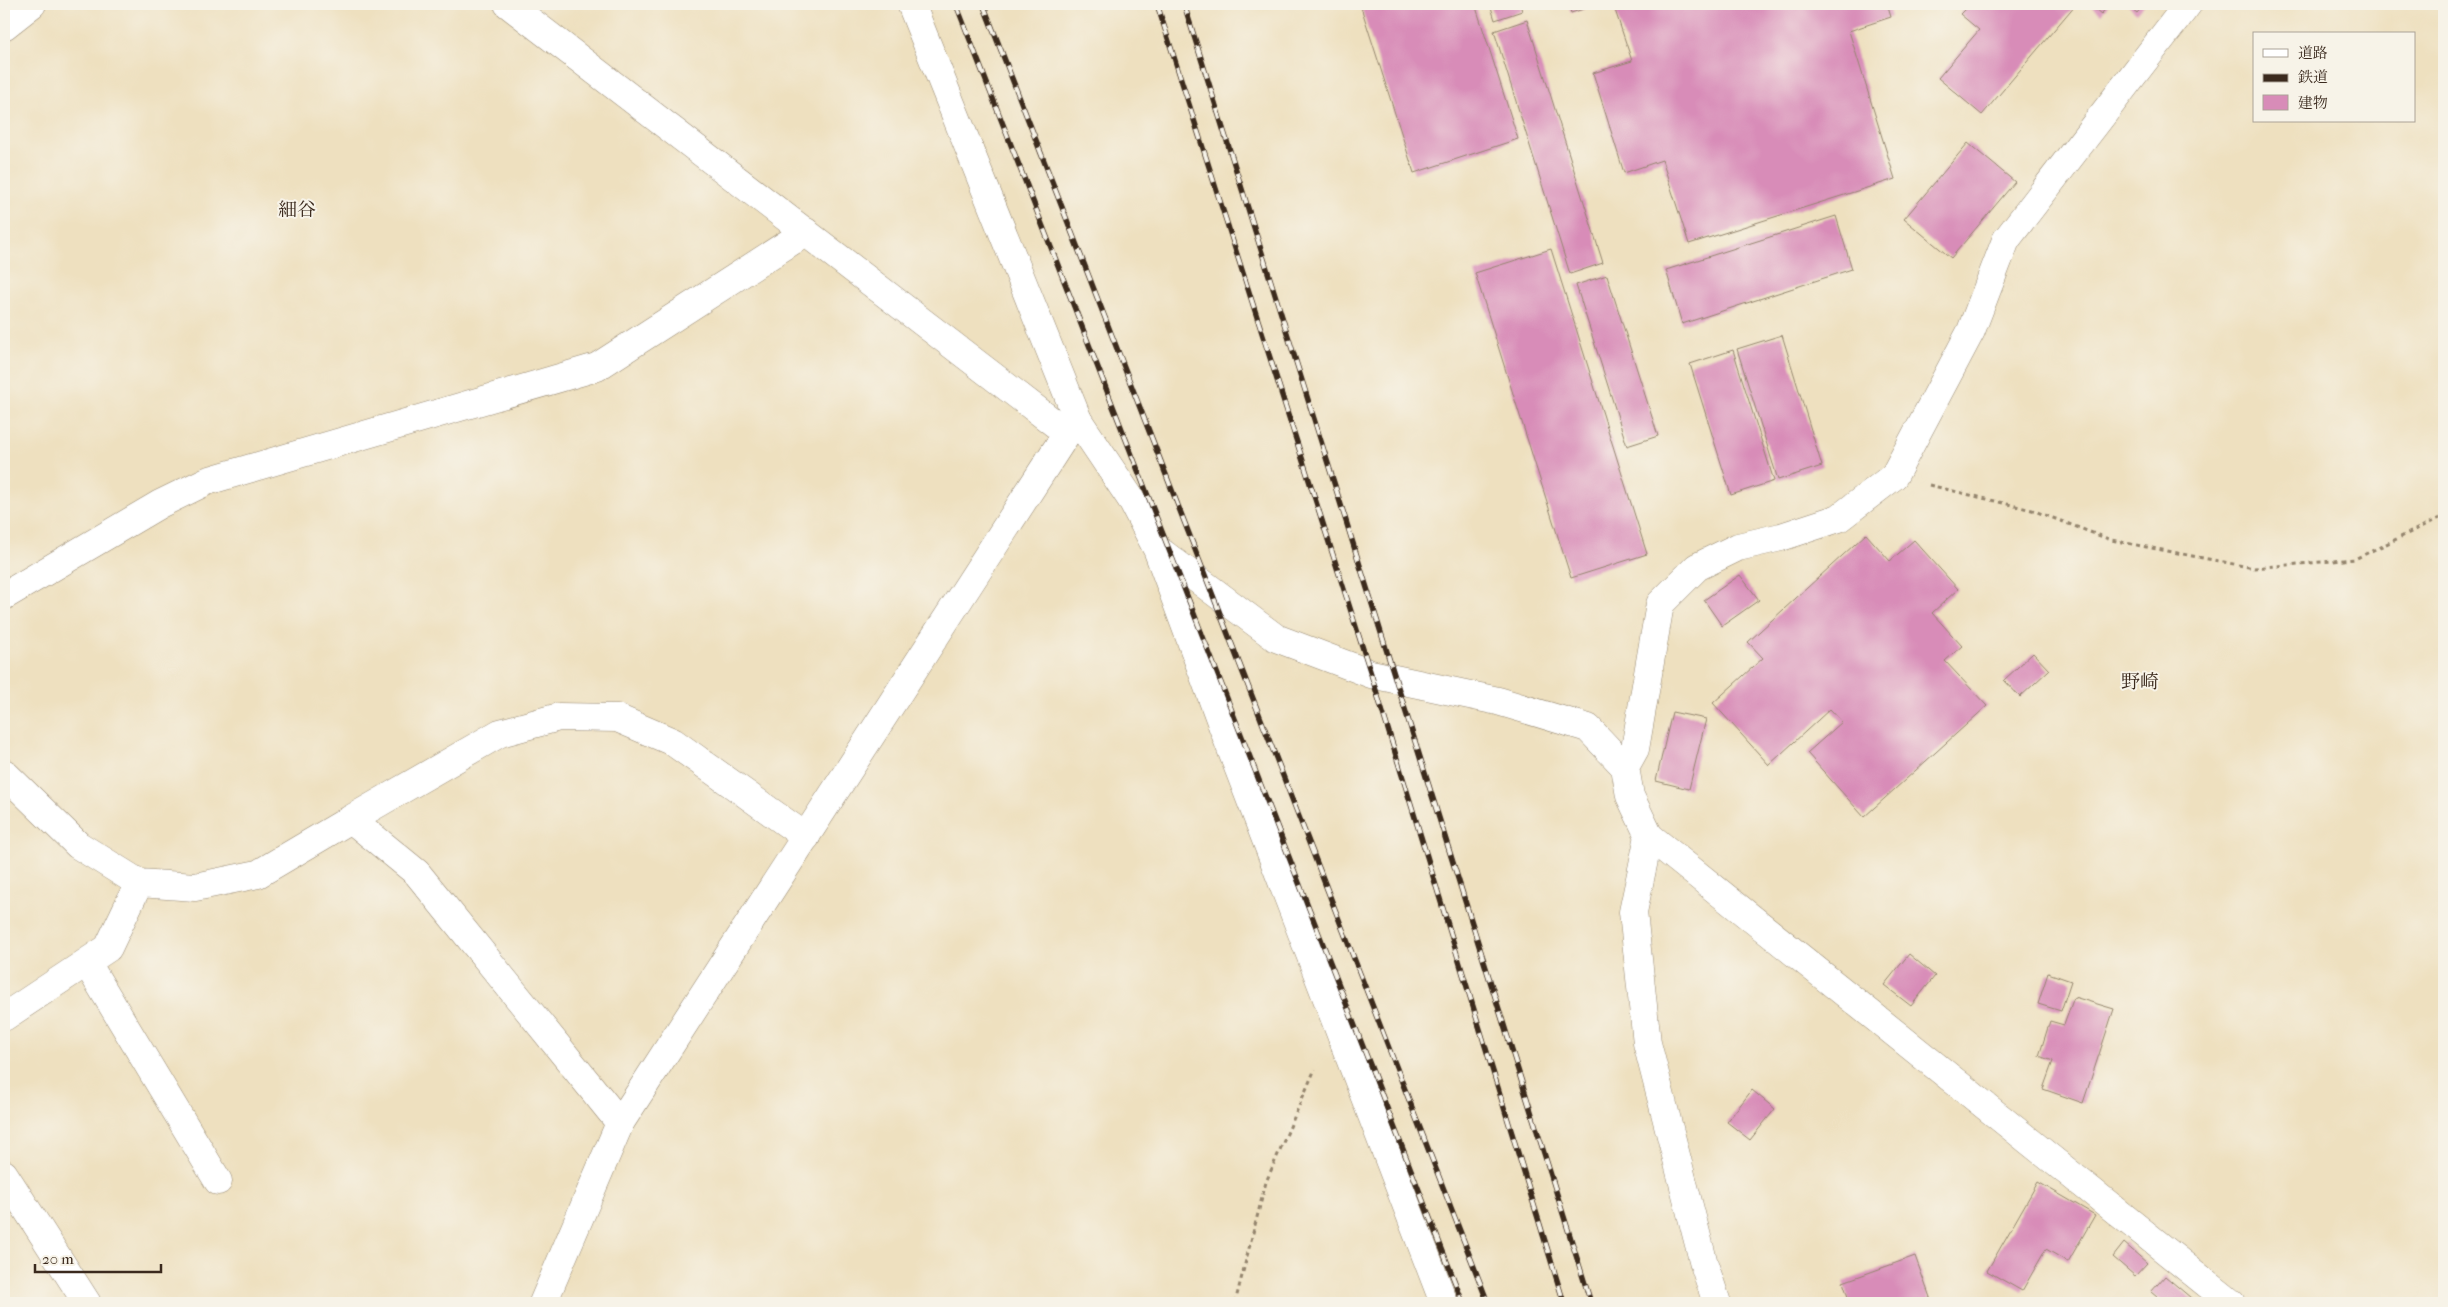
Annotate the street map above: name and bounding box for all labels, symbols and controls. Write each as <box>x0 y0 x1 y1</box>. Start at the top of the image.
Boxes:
legend <box>2253 32 2416 122</box>
text: 道路 <box>2298 44 2328 62</box>
text: 鉄道 <box>2298 68 2328 86</box>
text: 建物 <box>2298 94 2328 112</box>
district label: 細谷 <box>278 199 316 221</box>
district label: 野崎 <box>2121 671 2159 693</box>
scale bar <box>35 1242 161 1274</box>
text: 20 m <box>42 1250 74 1268</box>

